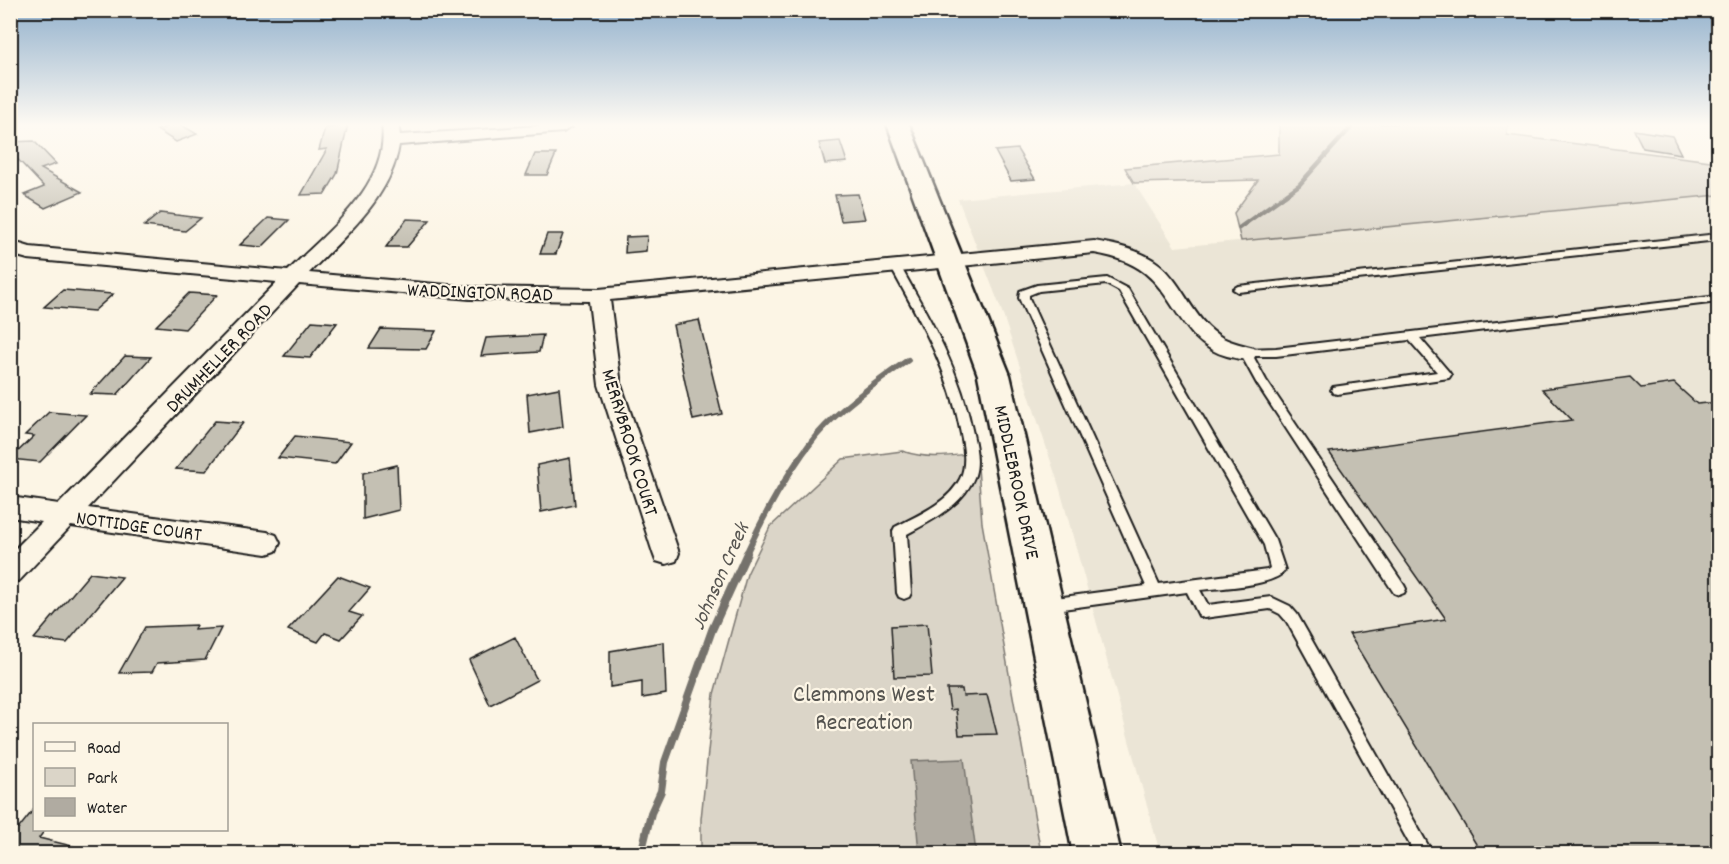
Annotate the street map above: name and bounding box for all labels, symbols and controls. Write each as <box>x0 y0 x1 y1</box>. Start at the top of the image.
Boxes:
street label: WADDINGTON ROAD <box>407 277 553 311</box>
street label: DRUMHELLER ROAD <box>160 298 280 420</box>
street label: MERRYBROOK COURT <box>592 366 664 520</box>
street label: MIDDLEBROOK DRIVE <box>985 403 1045 562</box>
street label: NOTTIDGE COURT <box>74 505 203 551</box>
water label: Johnson Creek <box>685 517 760 636</box>
park label: Clemmons West Recreation <box>793 679 935 741</box>
legend <box>33 723 228 831</box>
text: Road <box>87 737 121 762</box>
text: Park <box>87 767 118 792</box>
text: Water <box>87 797 127 822</box>

